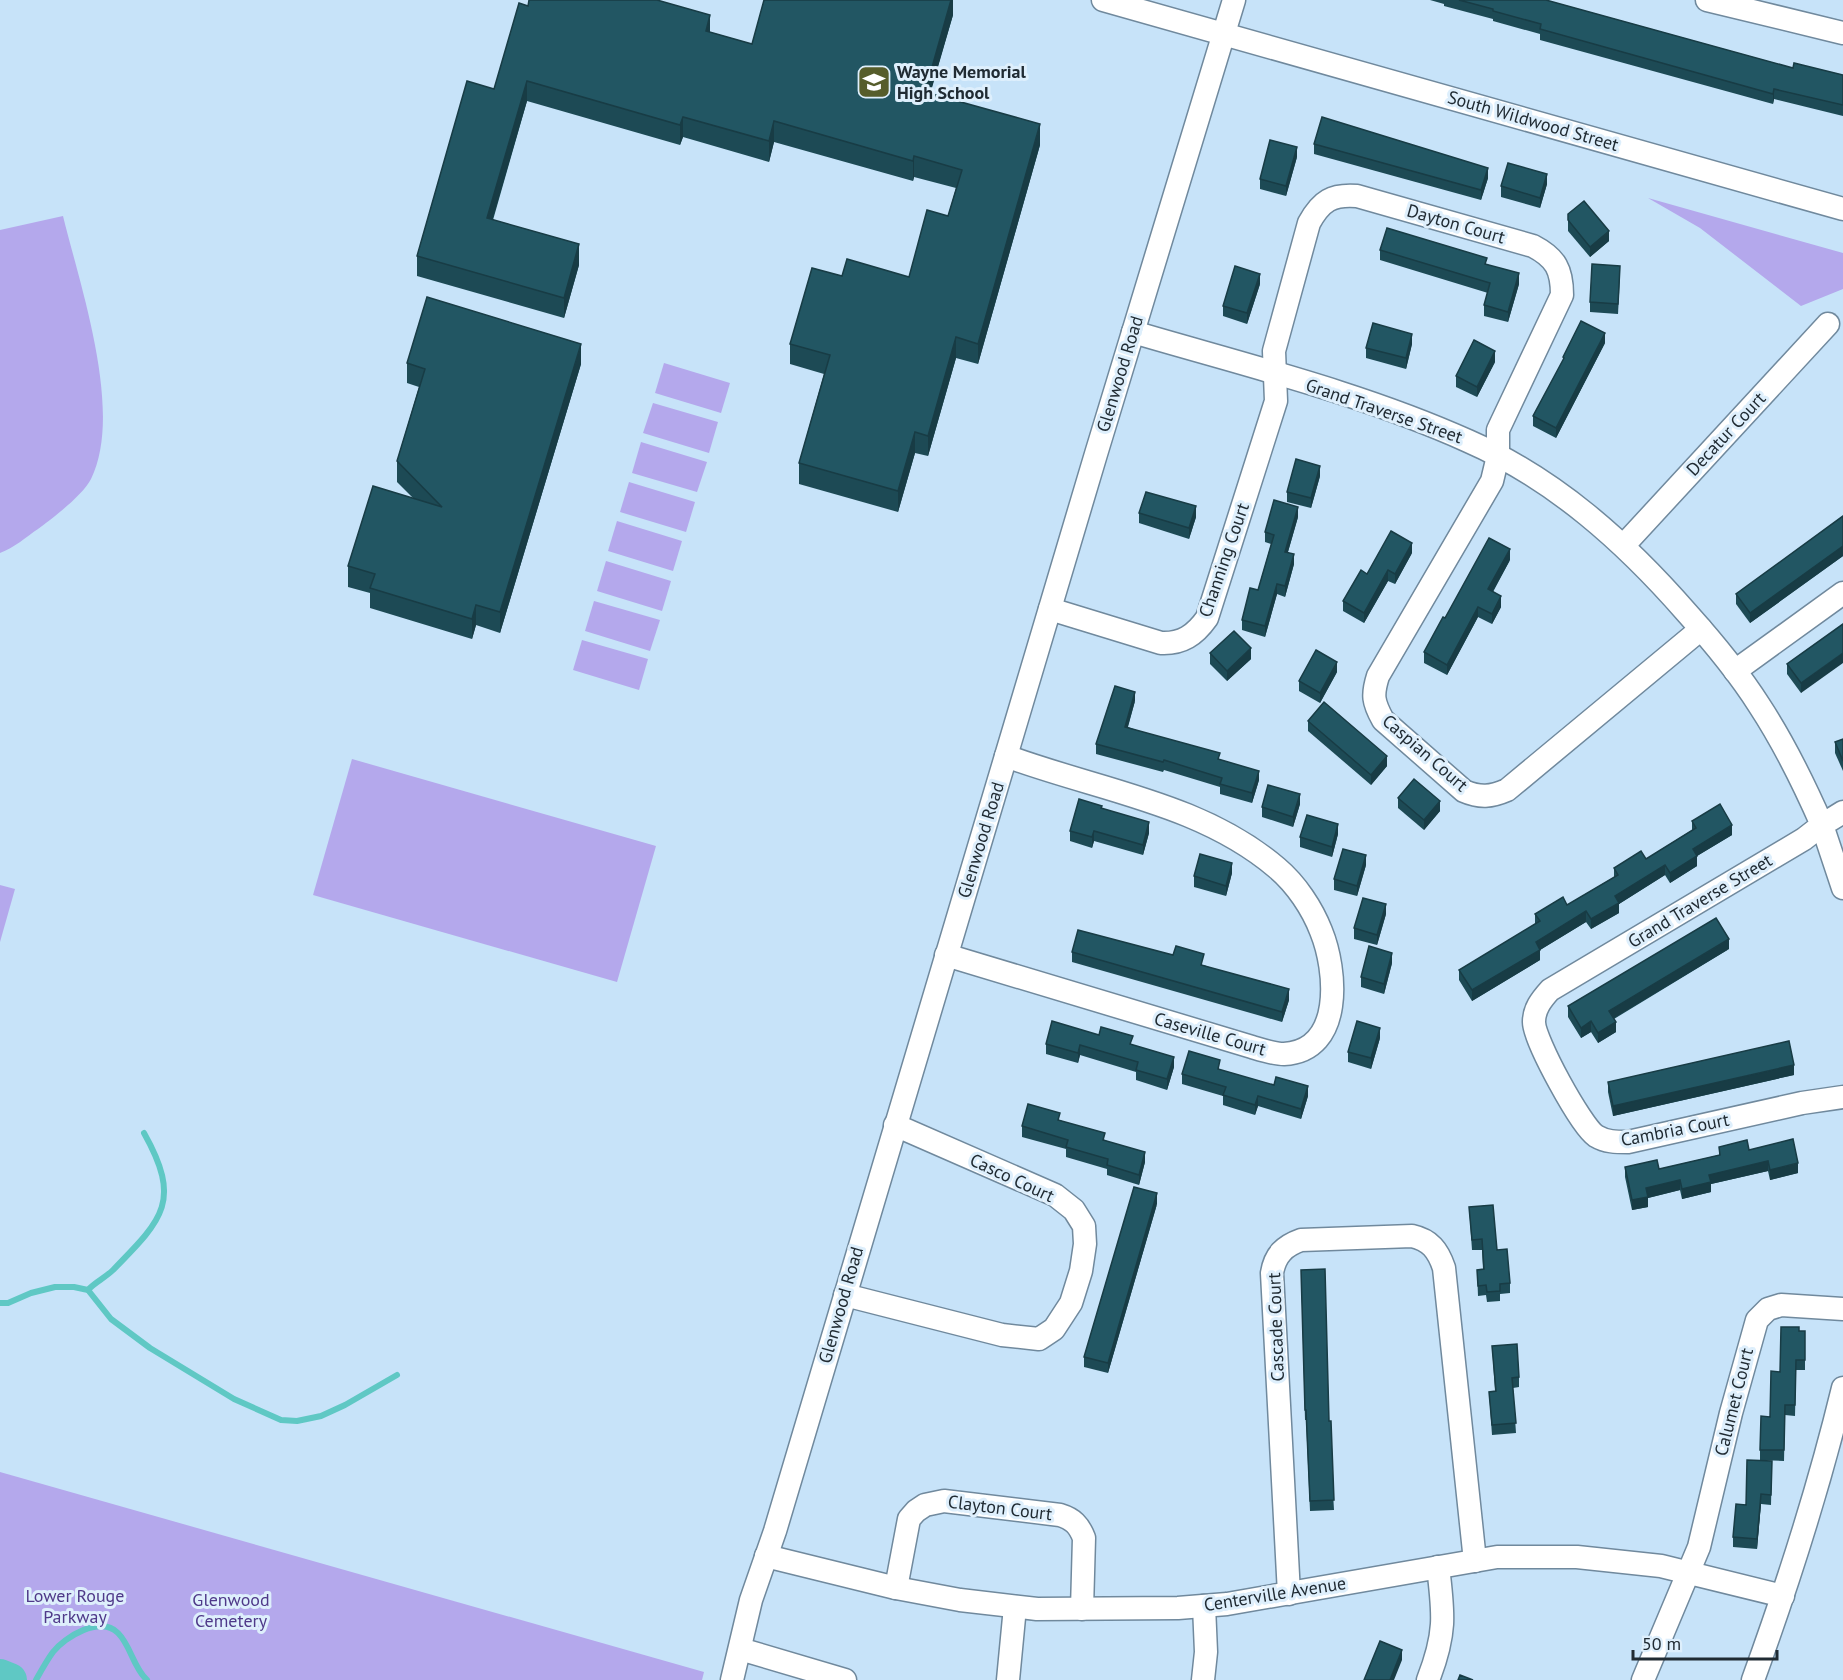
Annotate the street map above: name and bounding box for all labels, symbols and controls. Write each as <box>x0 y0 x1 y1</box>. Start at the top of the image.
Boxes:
place label: Wayne Memorial High School <box>897 60 1026 104</box>
school or university icon: Wayne Memorial High School <box>856 64 892 100</box>
street label: South Wildwood Street <box>1445 85 1621 156</box>
street label: Dayton Court <box>1404 199 1508 249</box>
street label: Glenwood Road <box>1091 313 1148 435</box>
street label: Grand Traverse Street <box>1303 373 1466 448</box>
street label: Decatur Court <box>1681 387 1770 480</box>
street label: Channing Court <box>1193 500 1254 620</box>
street label: Caspian Court <box>1378 709 1473 796</box>
street label: Glenwood Road <box>952 779 1009 901</box>
street label: Grand Traverse Street <box>1623 848 1776 953</box>
street label: Caseville Court <box>1152 1007 1269 1060</box>
street label: Cambria Court <box>1619 1108 1731 1151</box>
street label: Casco Court <box>966 1148 1058 1207</box>
street label: Glenwood Road <box>813 1244 868 1366</box>
street label: Cascade Court <box>1262 1272 1289 1382</box>
street label: Calumet Court <box>1709 1346 1758 1458</box>
street label: Clayton Court <box>947 1490 1053 1525</box>
street label: Centerville Avenue <box>1202 1571 1348 1616</box>
park label: Lower Rouge Parkway <box>26 1584 124 1628</box>
park label: Glenwood Cemetery <box>192 1588 270 1632</box>
scale bar <box>1633 1623 1777 1661</box>
text: 50 m <box>1642 1632 1681 1655</box>

